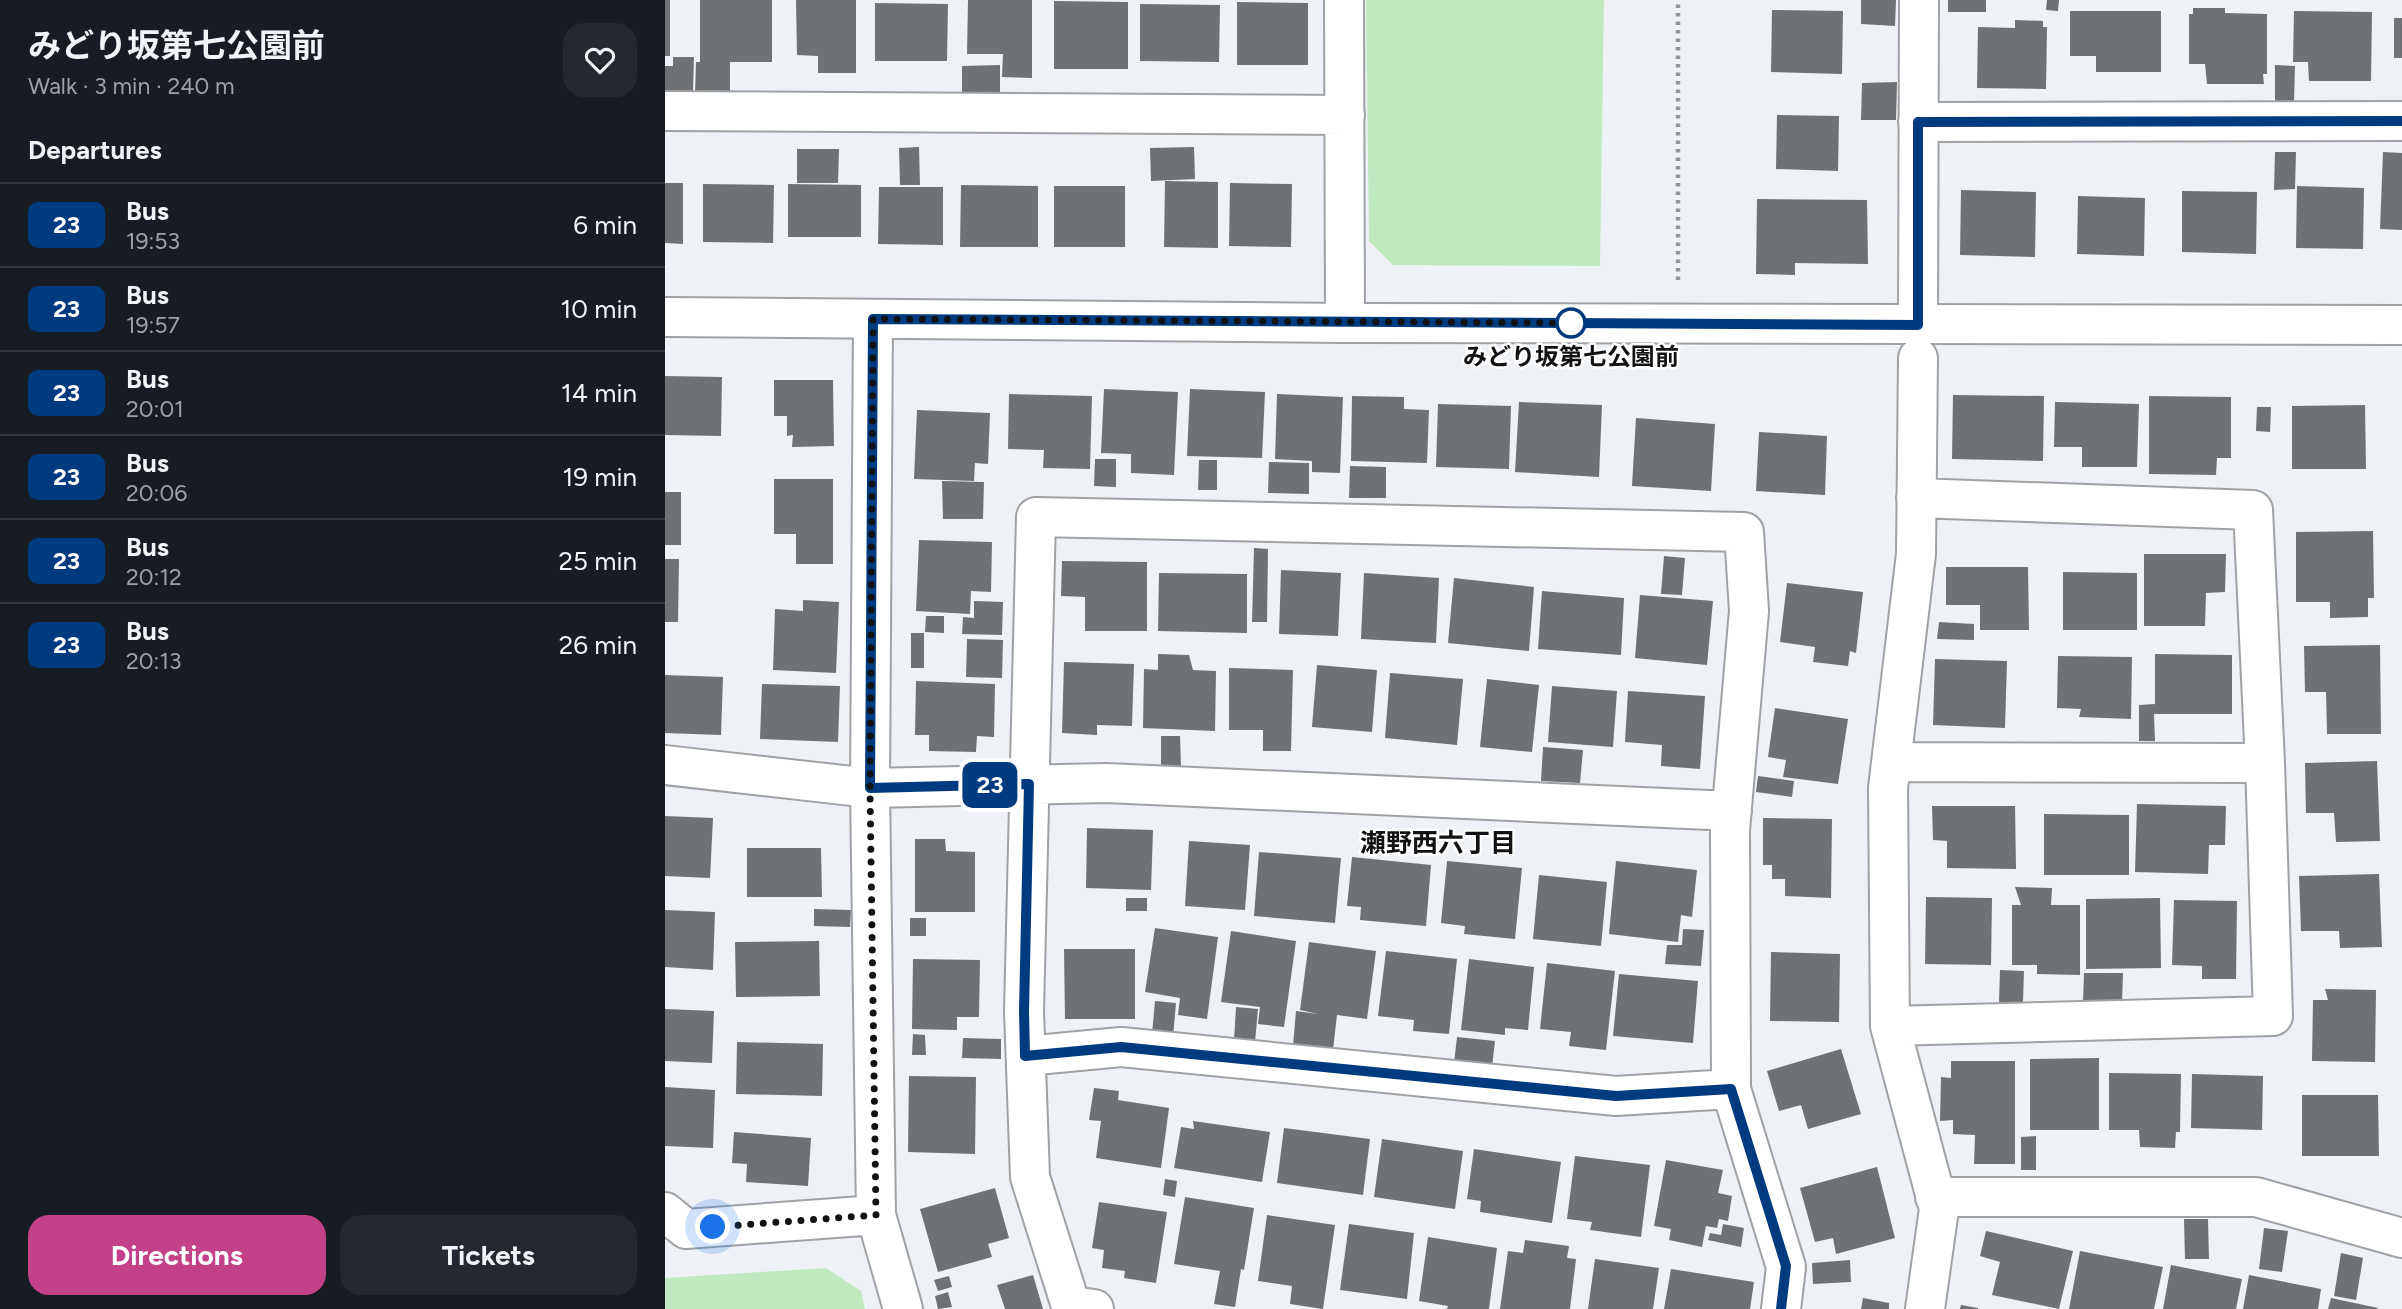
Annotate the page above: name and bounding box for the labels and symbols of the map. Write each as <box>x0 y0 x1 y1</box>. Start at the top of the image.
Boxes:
marker: みどり坂第七公園前 <box>1556 308 1586 338</box>
place label: みどり坂第七公園前 <box>1463 342 1679 371</box>
line badge: 23 <box>959 762 1021 808</box>
district label: 瀬野西六丁目 <box>1360 827 1516 859</box>
your location <box>695 1209 730 1244</box>

